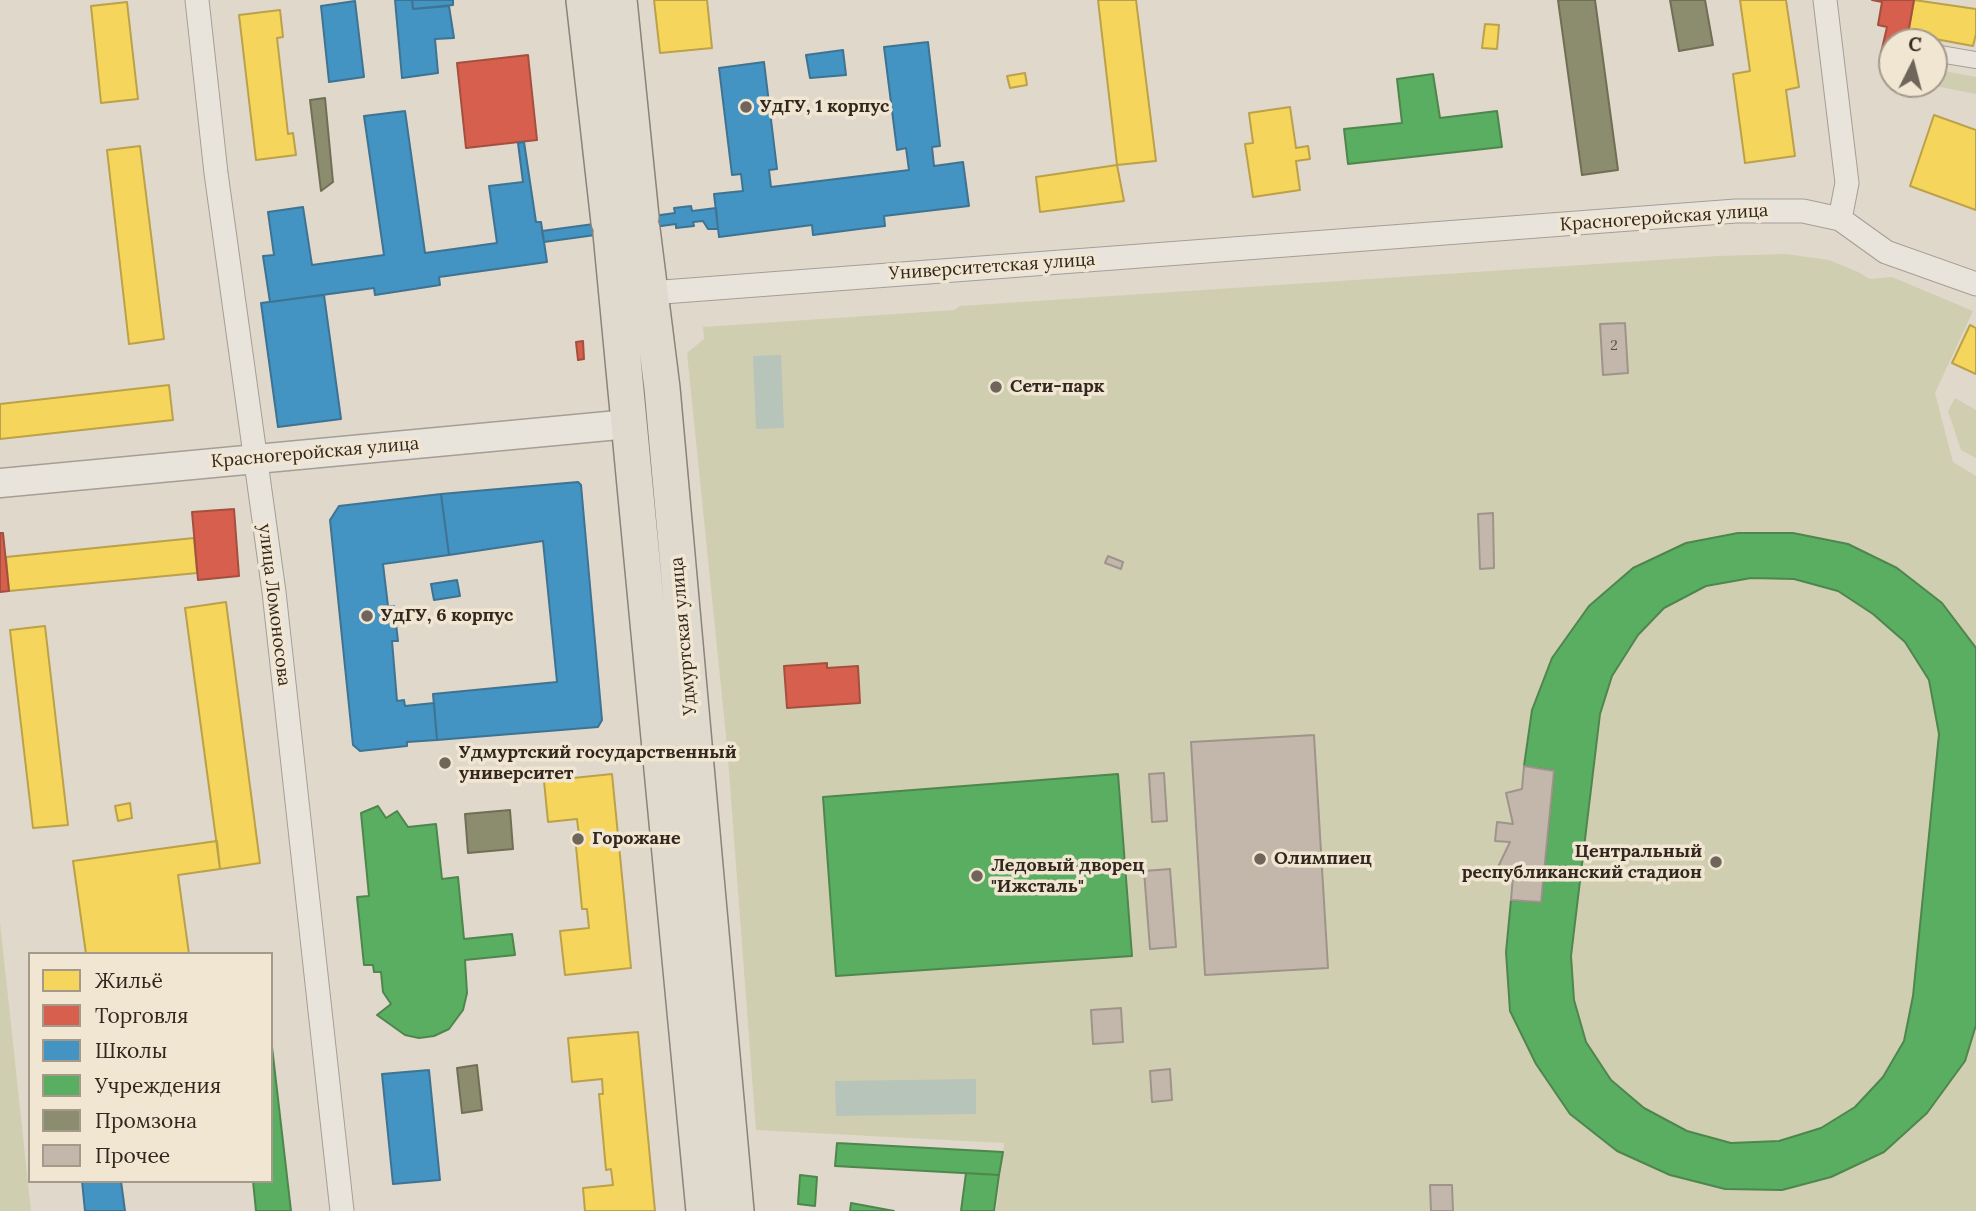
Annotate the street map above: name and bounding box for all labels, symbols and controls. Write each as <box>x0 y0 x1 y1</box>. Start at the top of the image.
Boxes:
north arrow <box>1878 28 1948 98</box>
text: С <box>1907 31 1923 57</box>
place label: УдГУ, 1 корпус <box>760 96 889 118</box>
marker: УдГУ, 1 корпус <box>738 99 754 115</box>
street label: Красногеройская улица <box>1559 200 1769 236</box>
street label: Университетская улица <box>888 249 1096 285</box>
house number: 2 <box>1610 338 1618 354</box>
place label: Сети-парк <box>1010 376 1104 398</box>
marker: Сети-парк <box>988 379 1004 395</box>
street label: Красногеройская улица <box>210 433 420 473</box>
street label: улица Ломоносова <box>253 523 295 687</box>
street label: Удмуртская улица <box>666 556 702 716</box>
place label: УдГУ, 6 корпус <box>381 605 513 627</box>
marker: УдГУ, 6 корпус <box>359 608 375 624</box>
place label: Удмуртский государственный университет <box>459 742 737 784</box>
marker: Удмуртский государственный университет <box>437 755 453 771</box>
place label: Горожане <box>592 828 681 850</box>
marker: Горожане <box>570 831 586 847</box>
place label: Центральный республиканский стадион <box>1462 841 1702 884</box>
place label: Олимпиец <box>1274 848 1372 870</box>
marker: Олимпиец <box>1252 851 1268 867</box>
marker: Центральный республиканский стадион <box>1708 854 1724 870</box>
place label: Ледовый дворец "Ижсталь" <box>991 855 1144 898</box>
marker: Ледовый дворец "Ижсталь" <box>969 868 985 884</box>
legend <box>28 952 273 1183</box>
text: Жильё <box>95 967 163 994</box>
text: Торговля <box>95 1002 189 1029</box>
text: Школы <box>95 1037 167 1064</box>
text: Учреждения <box>95 1072 221 1099</box>
text: Промзона <box>95 1107 197 1134</box>
text: Прочее <box>95 1142 170 1169</box>

